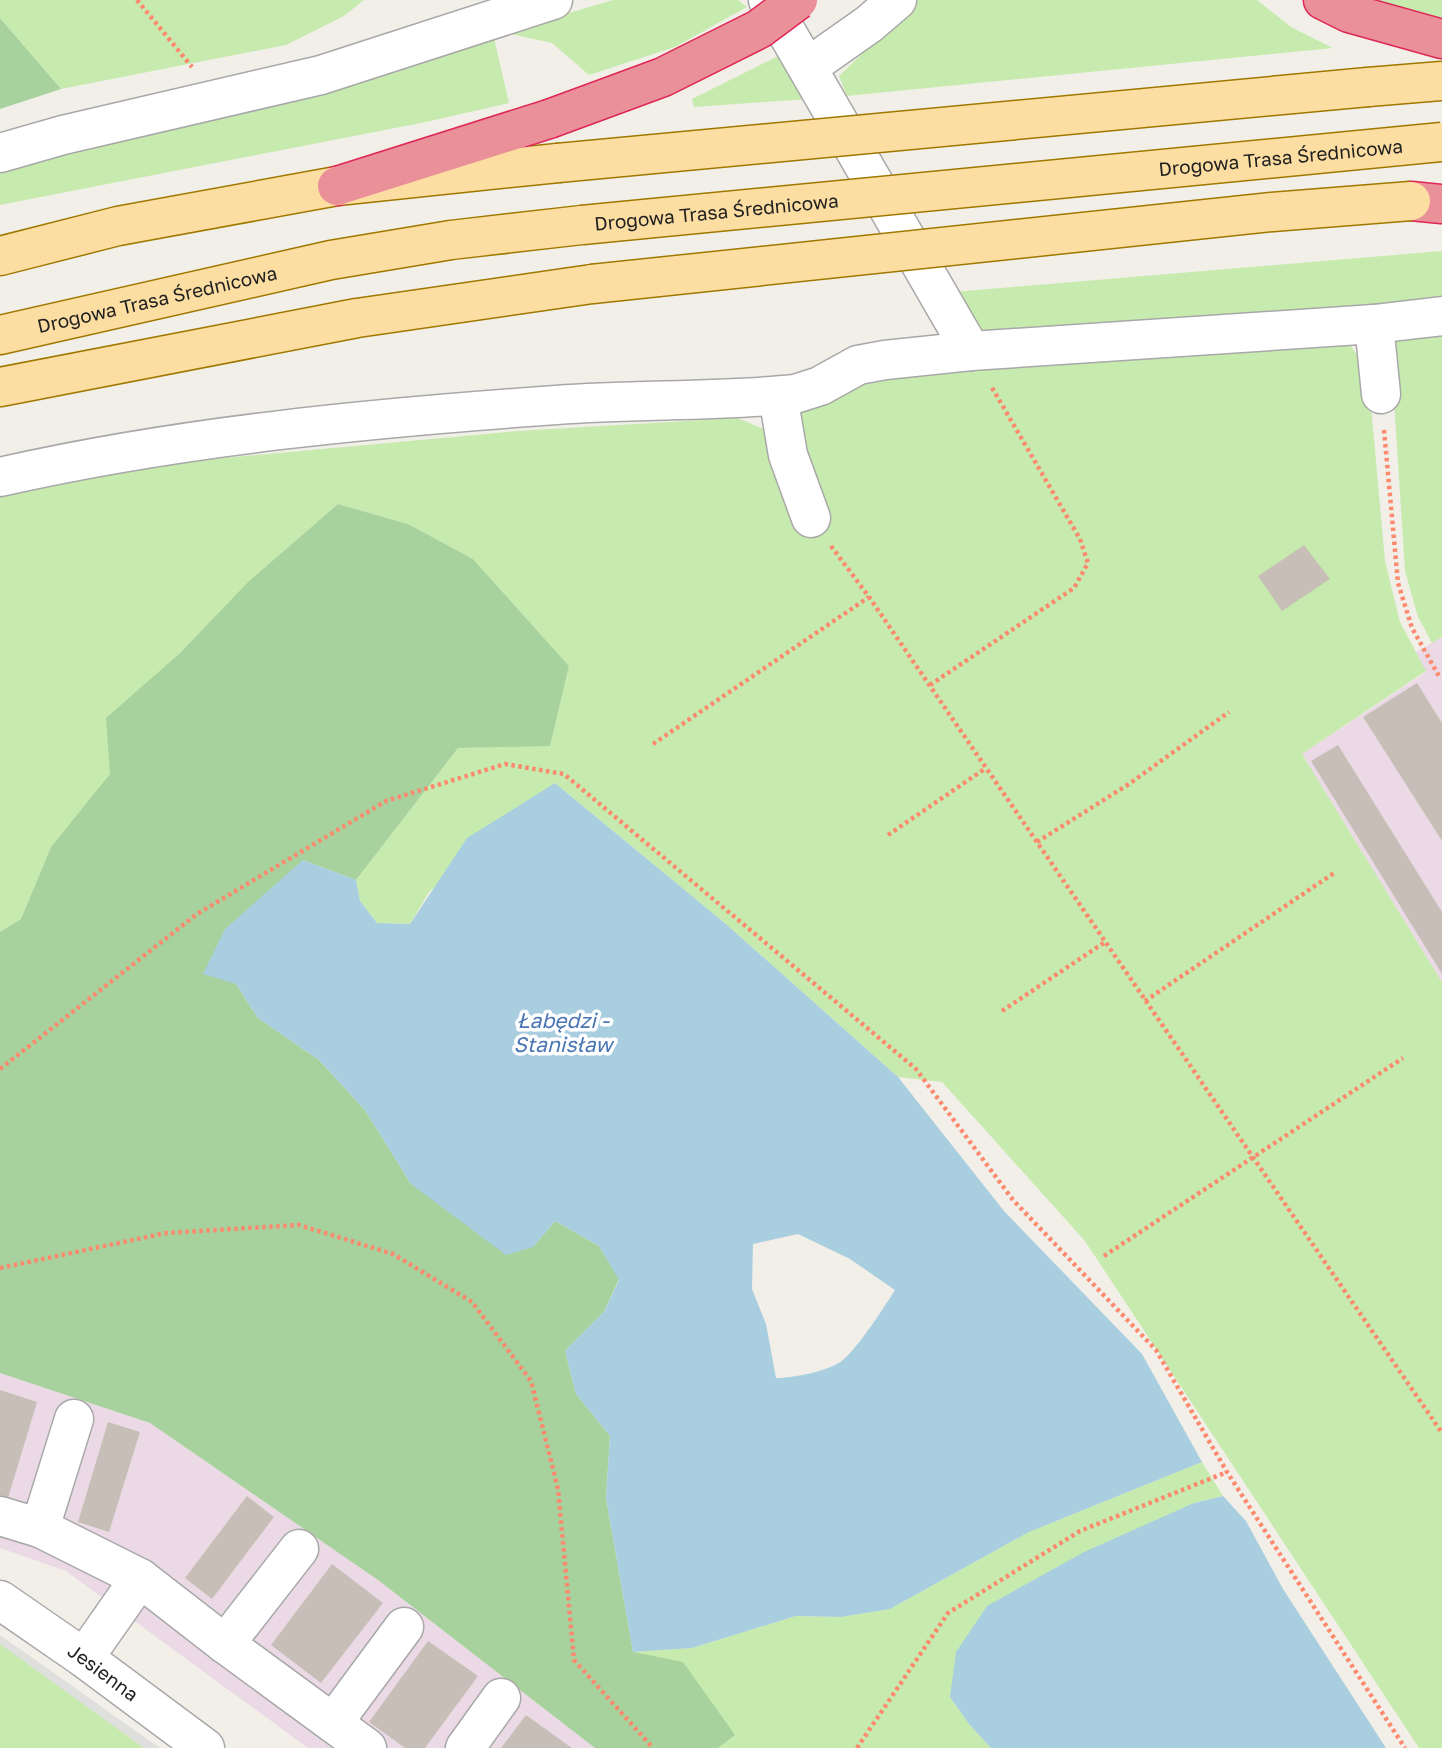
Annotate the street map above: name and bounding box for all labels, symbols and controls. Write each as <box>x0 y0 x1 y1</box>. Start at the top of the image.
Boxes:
street label: Drogowa Trasa Średnicowa <box>1158 134 1404 180</box>
street label: Drogowa Trasa Średnicowa <box>593 188 840 235</box>
street label: Drogowa Trasa Średnicowa <box>35 261 279 337</box>
water label: Łabędzi - Stanisław <box>514 1007 615 1057</box>
street label: Jesienna <box>64 1638 143 1706</box>

